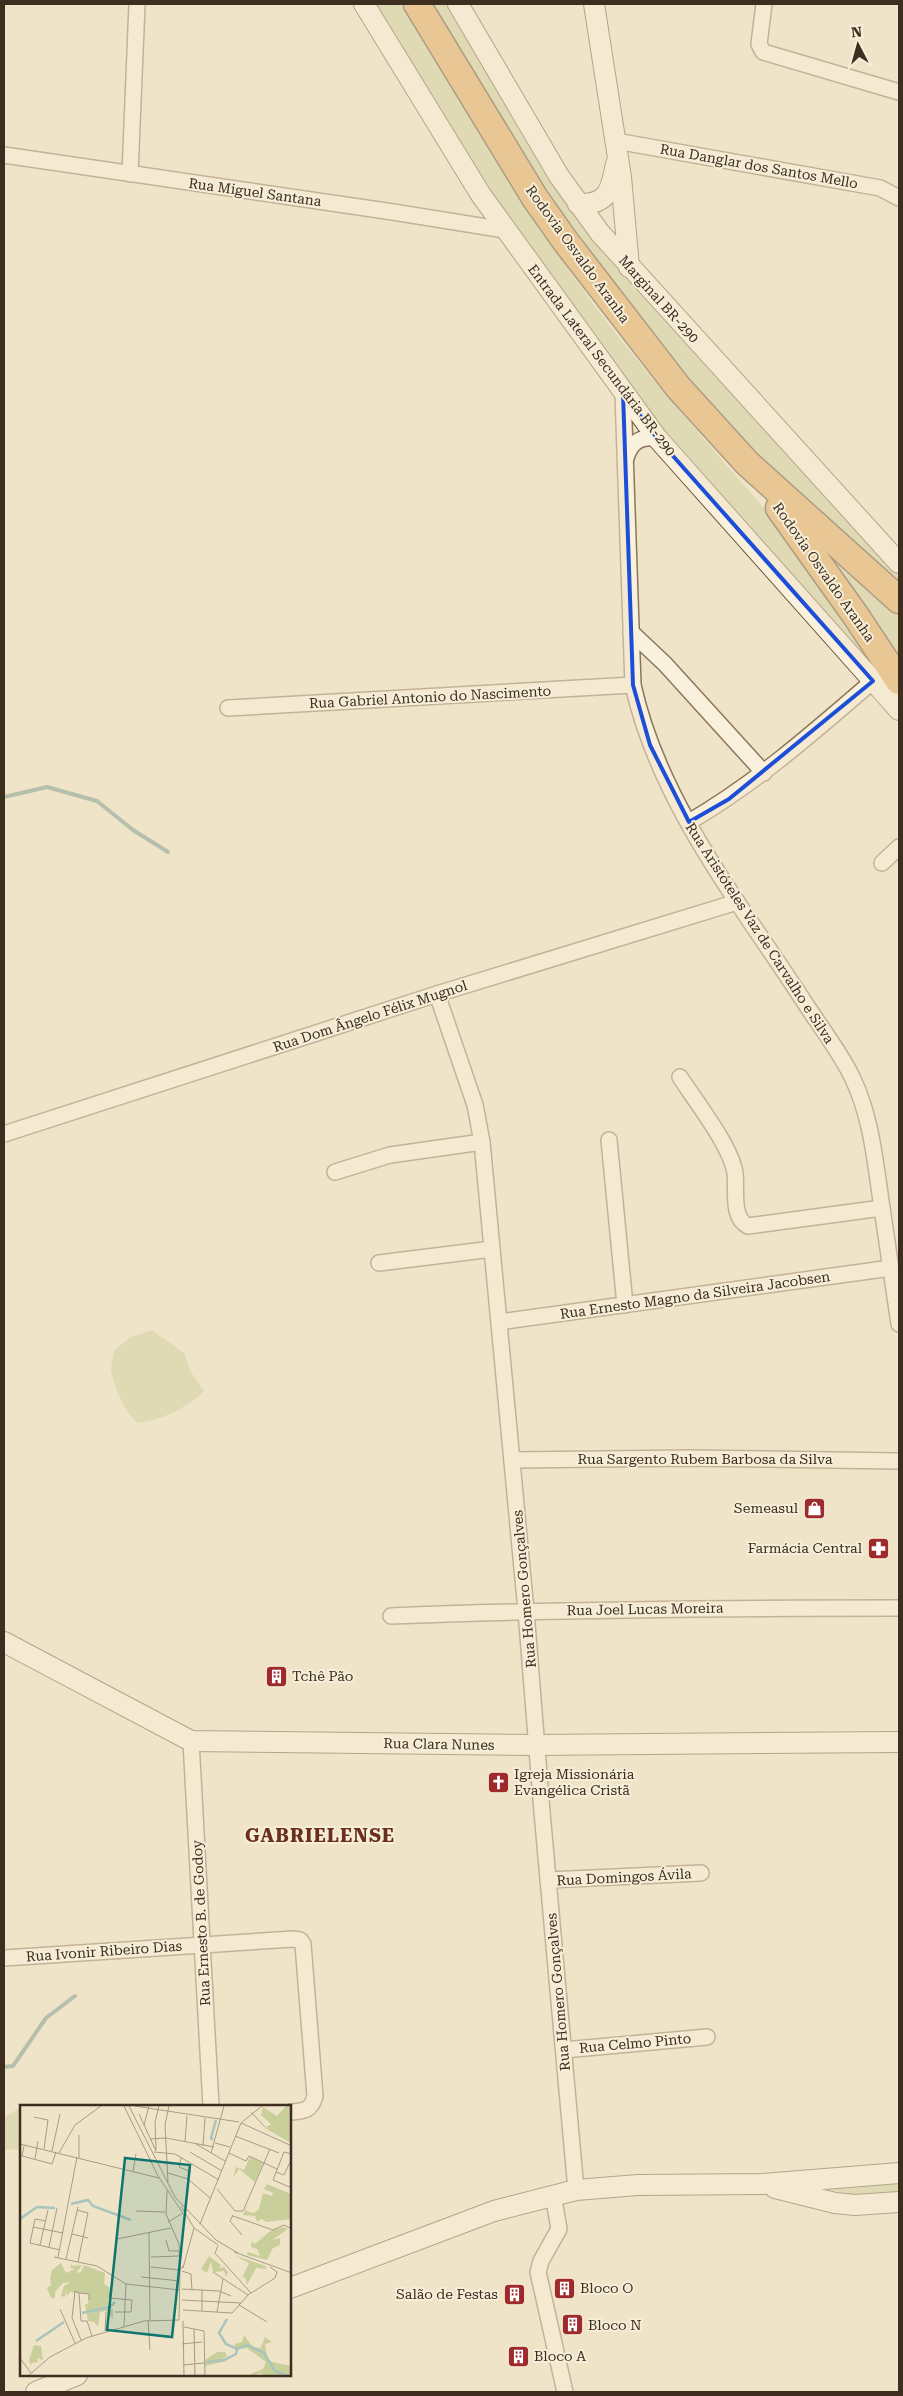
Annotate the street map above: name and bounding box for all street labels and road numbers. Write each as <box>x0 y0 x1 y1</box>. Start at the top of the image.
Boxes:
street label: Rua Danglar dos Santos Mello <box>659 141 859 191</box>
street label: Rua Miguel Santana <box>188 175 323 209</box>
street label: Rodovia Osvaldo Aranha <box>523 182 634 326</box>
street label: Marginal BR-290 <box>616 252 702 346</box>
street label: Entrada Lateral Secundária BR-290 <box>525 261 679 459</box>
street label: Rodovia Osvaldo Aranha <box>770 499 878 645</box>
street label: Rua Gabriel Antonio do Nascimento <box>308 683 552 711</box>
street label: Rua Aristóteles Vaz de Carvalho e Silva <box>682 820 838 1047</box>
street label: Rua Dom Ângelo Félix Mugnol <box>271 977 470 1055</box>
street label: Rua Ernesto Magno da Silveira Jacobsen <box>559 1268 831 1322</box>
street label: Rua Sargento Rubem Barbosa da Silva <box>578 1451 833 1467</box>
street label: Rua Homero Gonçalves <box>509 1509 539 1669</box>
street label: Rua Joel Lucas Moreira <box>566 1600 724 1618</box>
street label: Rua Clara Nunes <box>383 1735 495 1753</box>
street label: Rua Ernesto B. de Godoy <box>189 1839 213 2006</box>
street label: Rua Domingos Ávila <box>556 1865 692 1889</box>
street label: Rua Homero Gonçalves <box>543 1912 573 2072</box>
street label: Rua Ivonir Ribeiro Dias <box>25 1938 183 1964</box>
street label: Rua Celmo Pinto <box>578 2030 692 2056</box>

